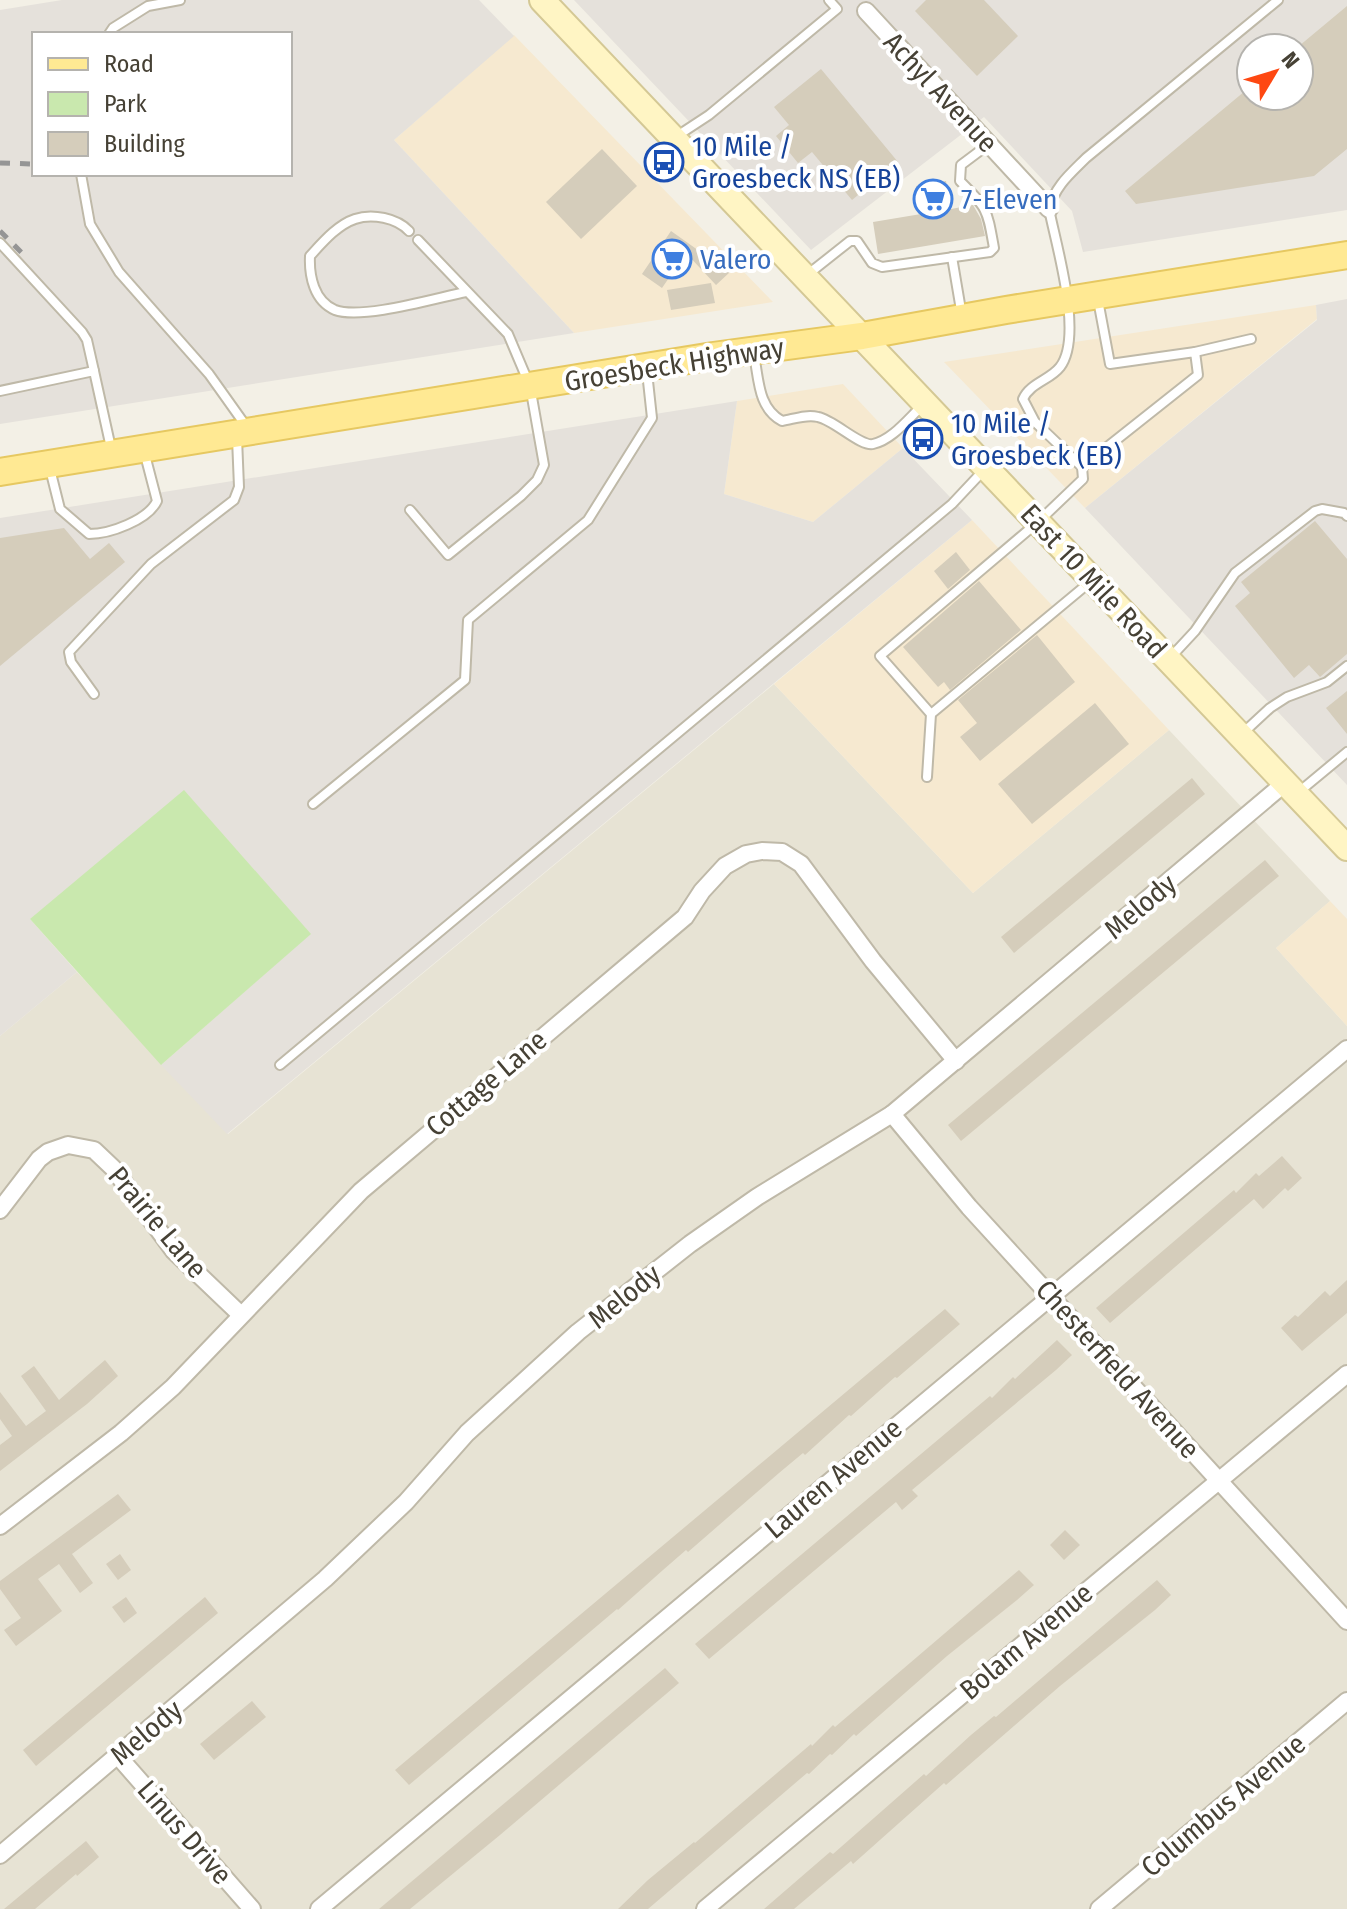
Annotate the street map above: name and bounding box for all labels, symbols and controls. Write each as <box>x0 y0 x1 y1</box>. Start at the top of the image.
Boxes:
street label: Achyl Avenue <box>877 26 1004 159</box>
legend <box>32 32 292 176</box>
north arrow <box>1235 32 1315 112</box>
text: N <box>1276 46 1305 74</box>
text: Road <box>104 50 154 78</box>
text: Park <box>104 90 147 118</box>
text: Building <box>104 130 186 158</box>
place label: 10 Mile / Groesbeck NS (EB) <box>692 130 900 195</box>
bus stop icon: 10 Mile / Groesbeck NS (EB) <box>643 141 685 183</box>
supermarket icon: 7-Eleven <box>912 178 954 220</box>
place label: 7-Eleven <box>961 183 1058 216</box>
supermarket icon: Valero <box>651 238 693 280</box>
place label: Valero <box>700 243 771 276</box>
street label: Groesbeck Highway <box>562 331 787 398</box>
place label: 10 Mile / Groesbeck (EB) <box>951 407 1122 472</box>
bus stop icon: 10 Mile / Groesbeck (EB) <box>902 418 944 460</box>
street label: East 10 Mile Road <box>1014 497 1173 665</box>
street label: Melody <box>1098 867 1183 946</box>
street label: Cottage Lane <box>419 1023 553 1143</box>
street label: Prairie Lane <box>101 1160 214 1285</box>
street label: Melody <box>582 1257 667 1335</box>
street label: Chesterfield Avenue <box>1029 1273 1206 1465</box>
street label: Lauren Avenue <box>758 1411 909 1545</box>
street label: Bolam Avenue <box>953 1576 1099 1707</box>
street label: Melody <box>104 1693 189 1772</box>
street label: Columbus Avenue <box>1135 1727 1312 1884</box>
street label: Linus Drive <box>131 1774 239 1891</box>

